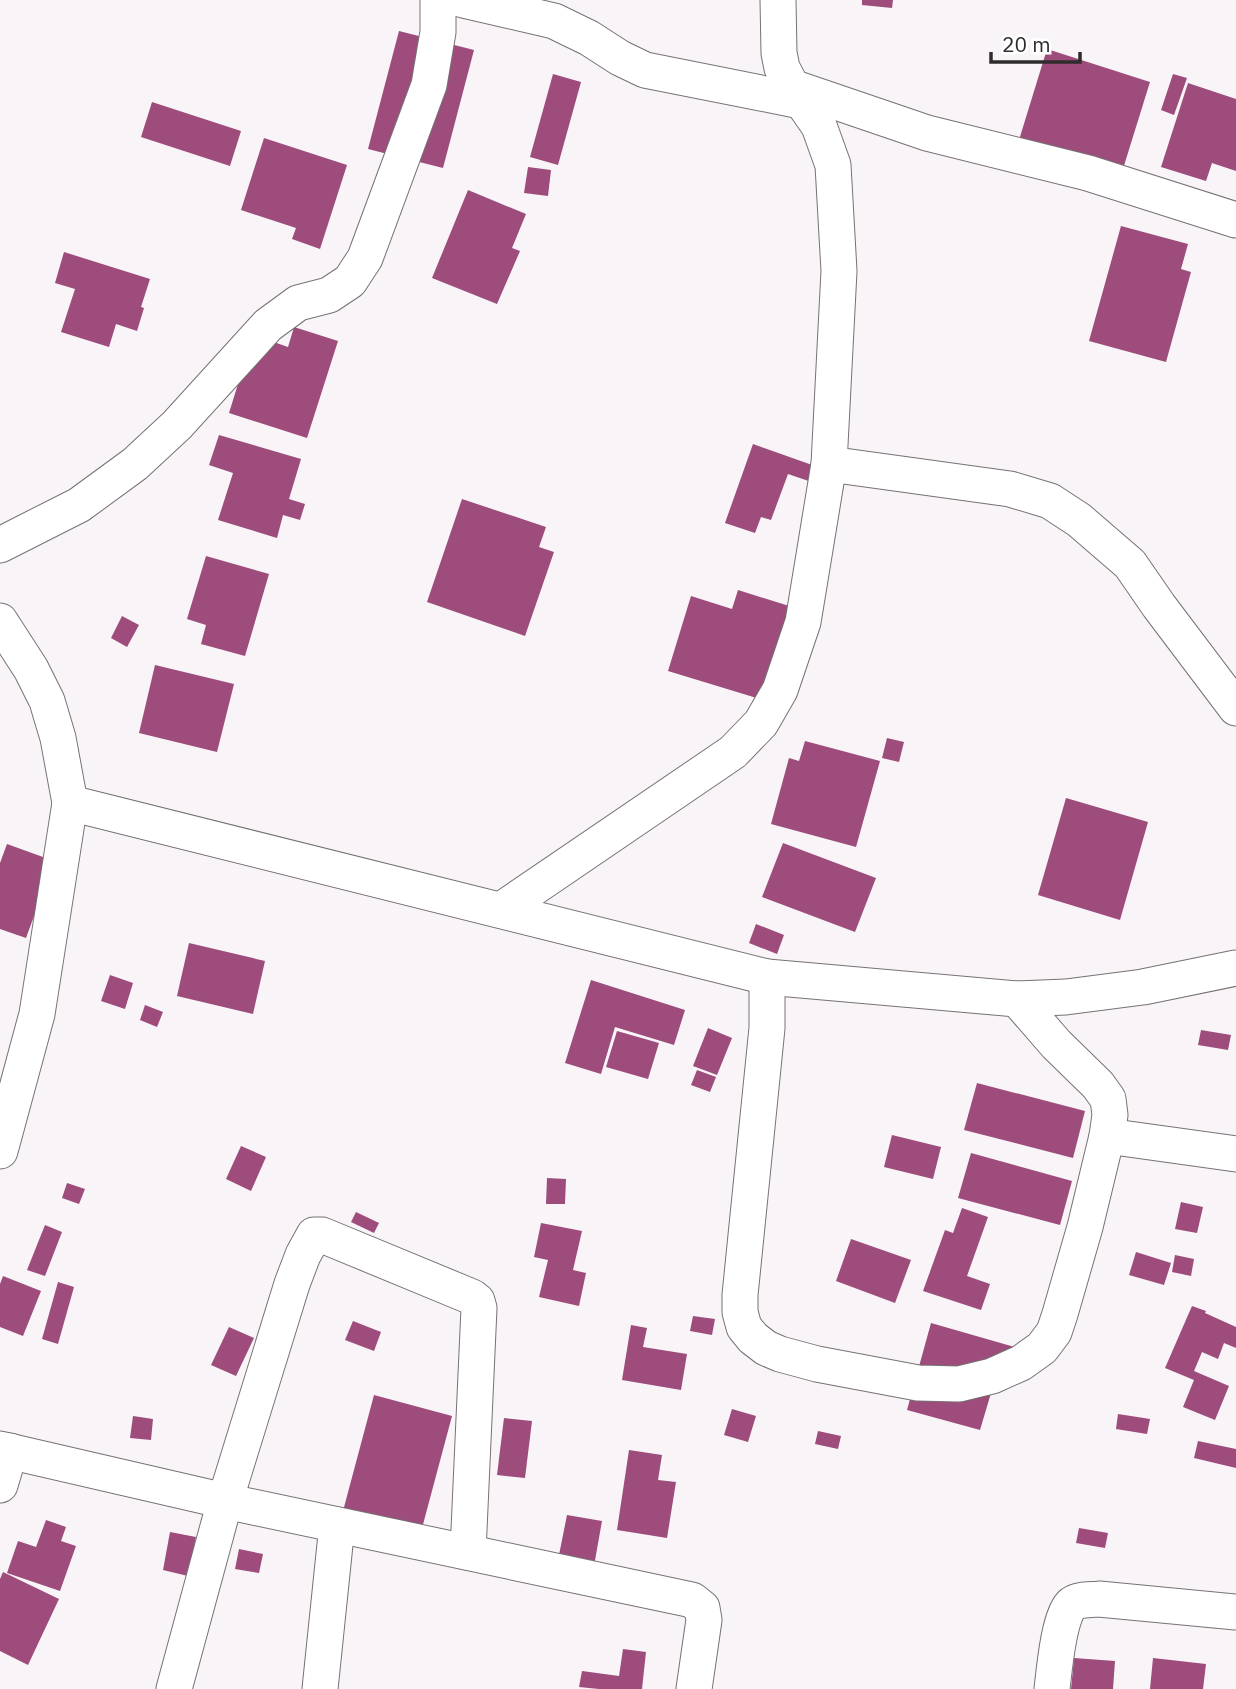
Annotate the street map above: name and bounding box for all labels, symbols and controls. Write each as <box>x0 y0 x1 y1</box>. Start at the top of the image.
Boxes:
scale bar <box>991 21 1080 65</box>
text: 20 m <box>1002 30 1051 58</box>

